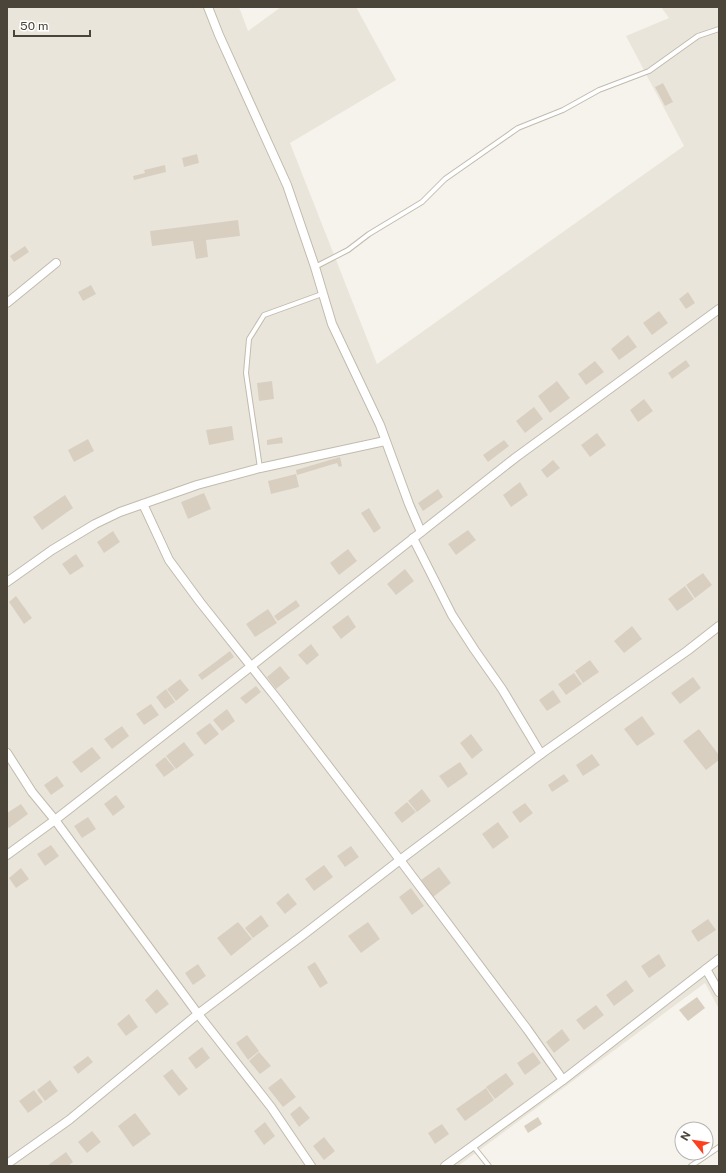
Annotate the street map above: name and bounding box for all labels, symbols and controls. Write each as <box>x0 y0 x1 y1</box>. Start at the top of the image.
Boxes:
scale bar <box>14 12 90 38</box>
text: 50 m <box>20 19 48 33</box>
north arrow <box>674 1121 714 1161</box>
text: N <box>678 1129 693 1143</box>

